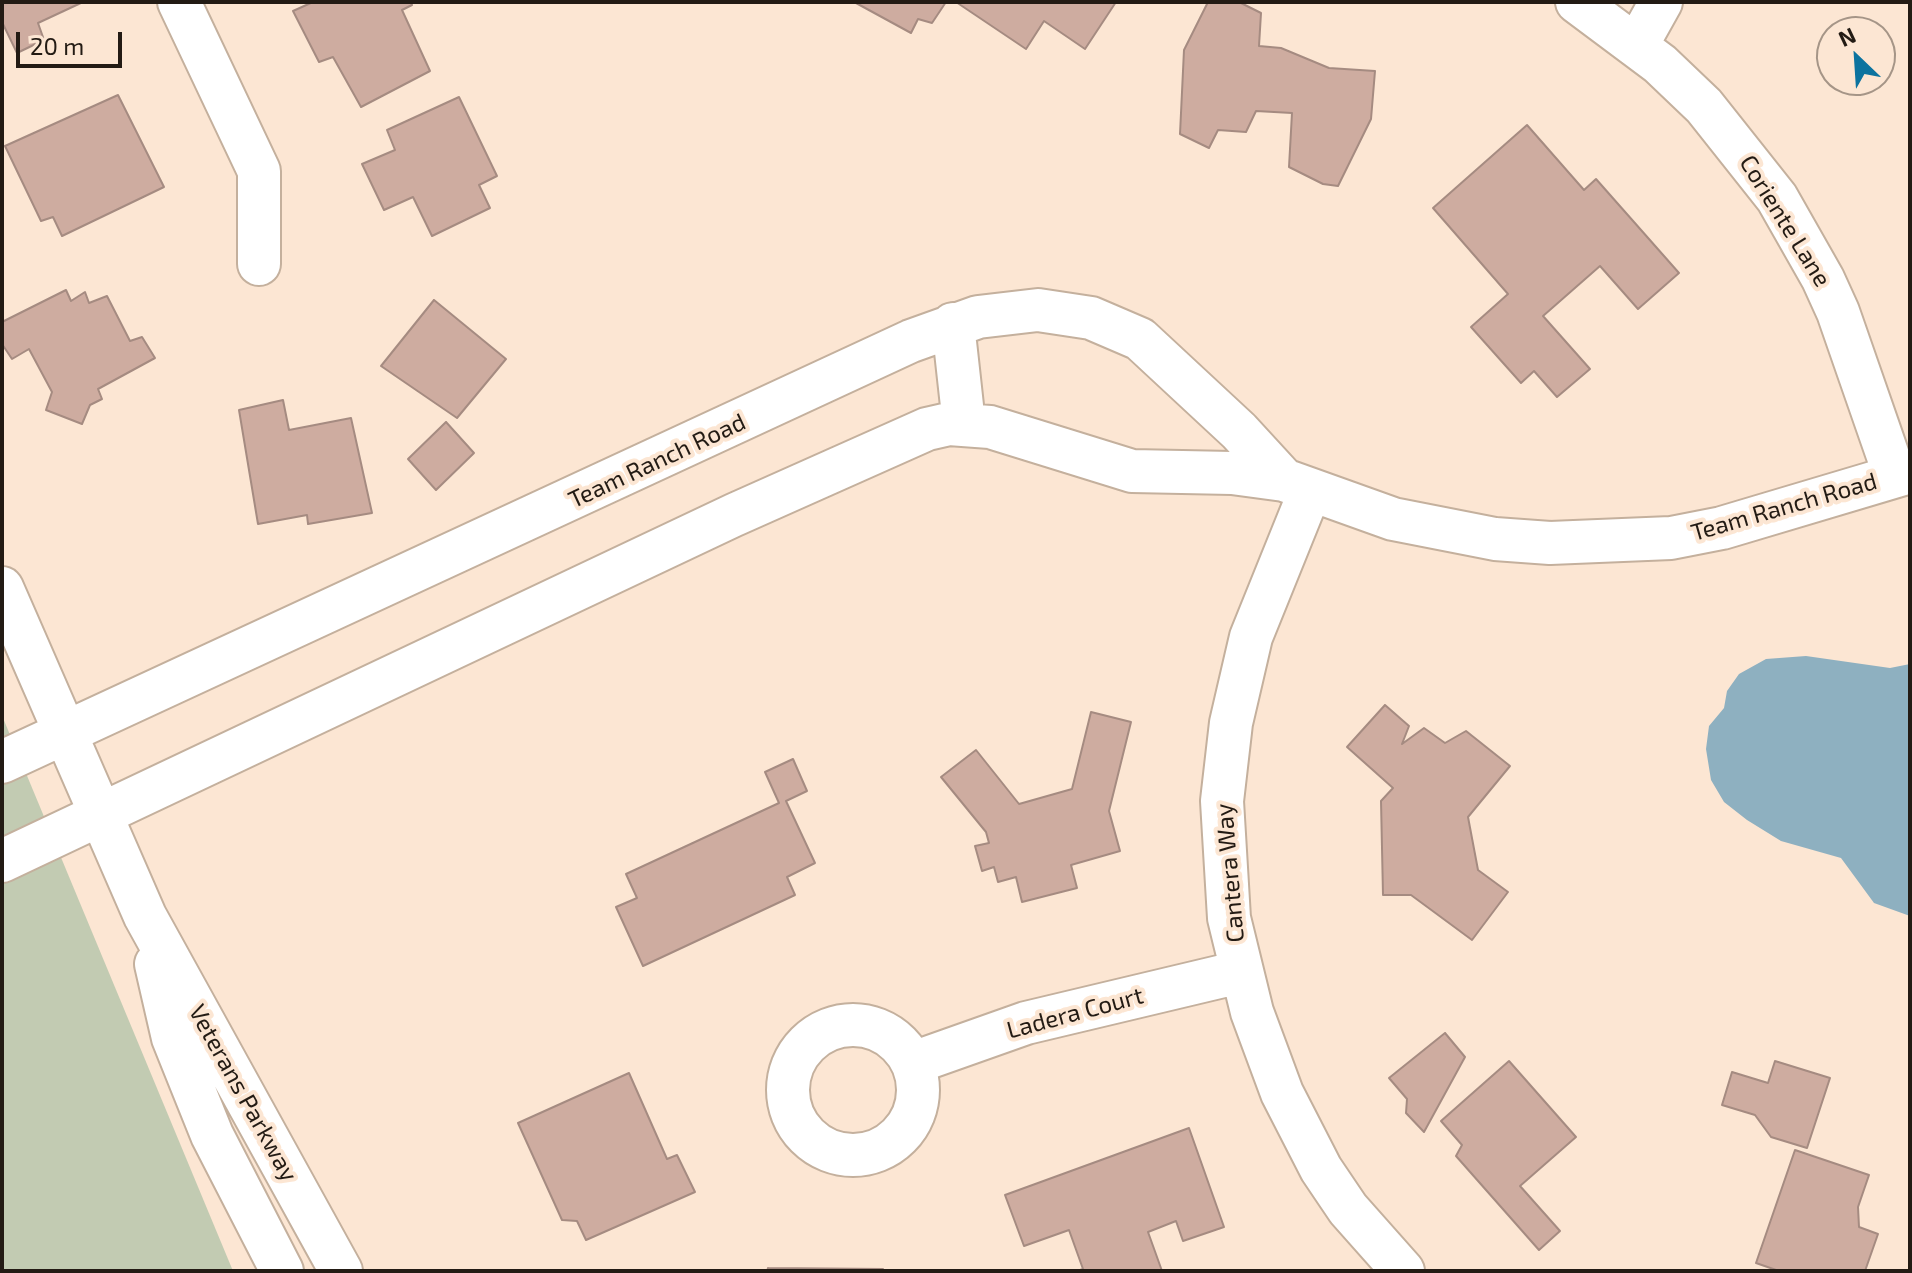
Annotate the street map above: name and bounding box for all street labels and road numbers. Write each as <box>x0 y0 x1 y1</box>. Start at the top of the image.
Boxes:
street label: Coriente Lane <box>1733 150 1837 292</box>
street label: Team Ranch Road <box>564 407 750 515</box>
street label: Team Ranch Road <box>1688 467 1880 547</box>
street label: Cantera Way <box>1210 802 1250 944</box>
street label: Ladera Court <box>1004 981 1146 1045</box>
street label: Veterans Parkway <box>183 1000 303 1186</box>

